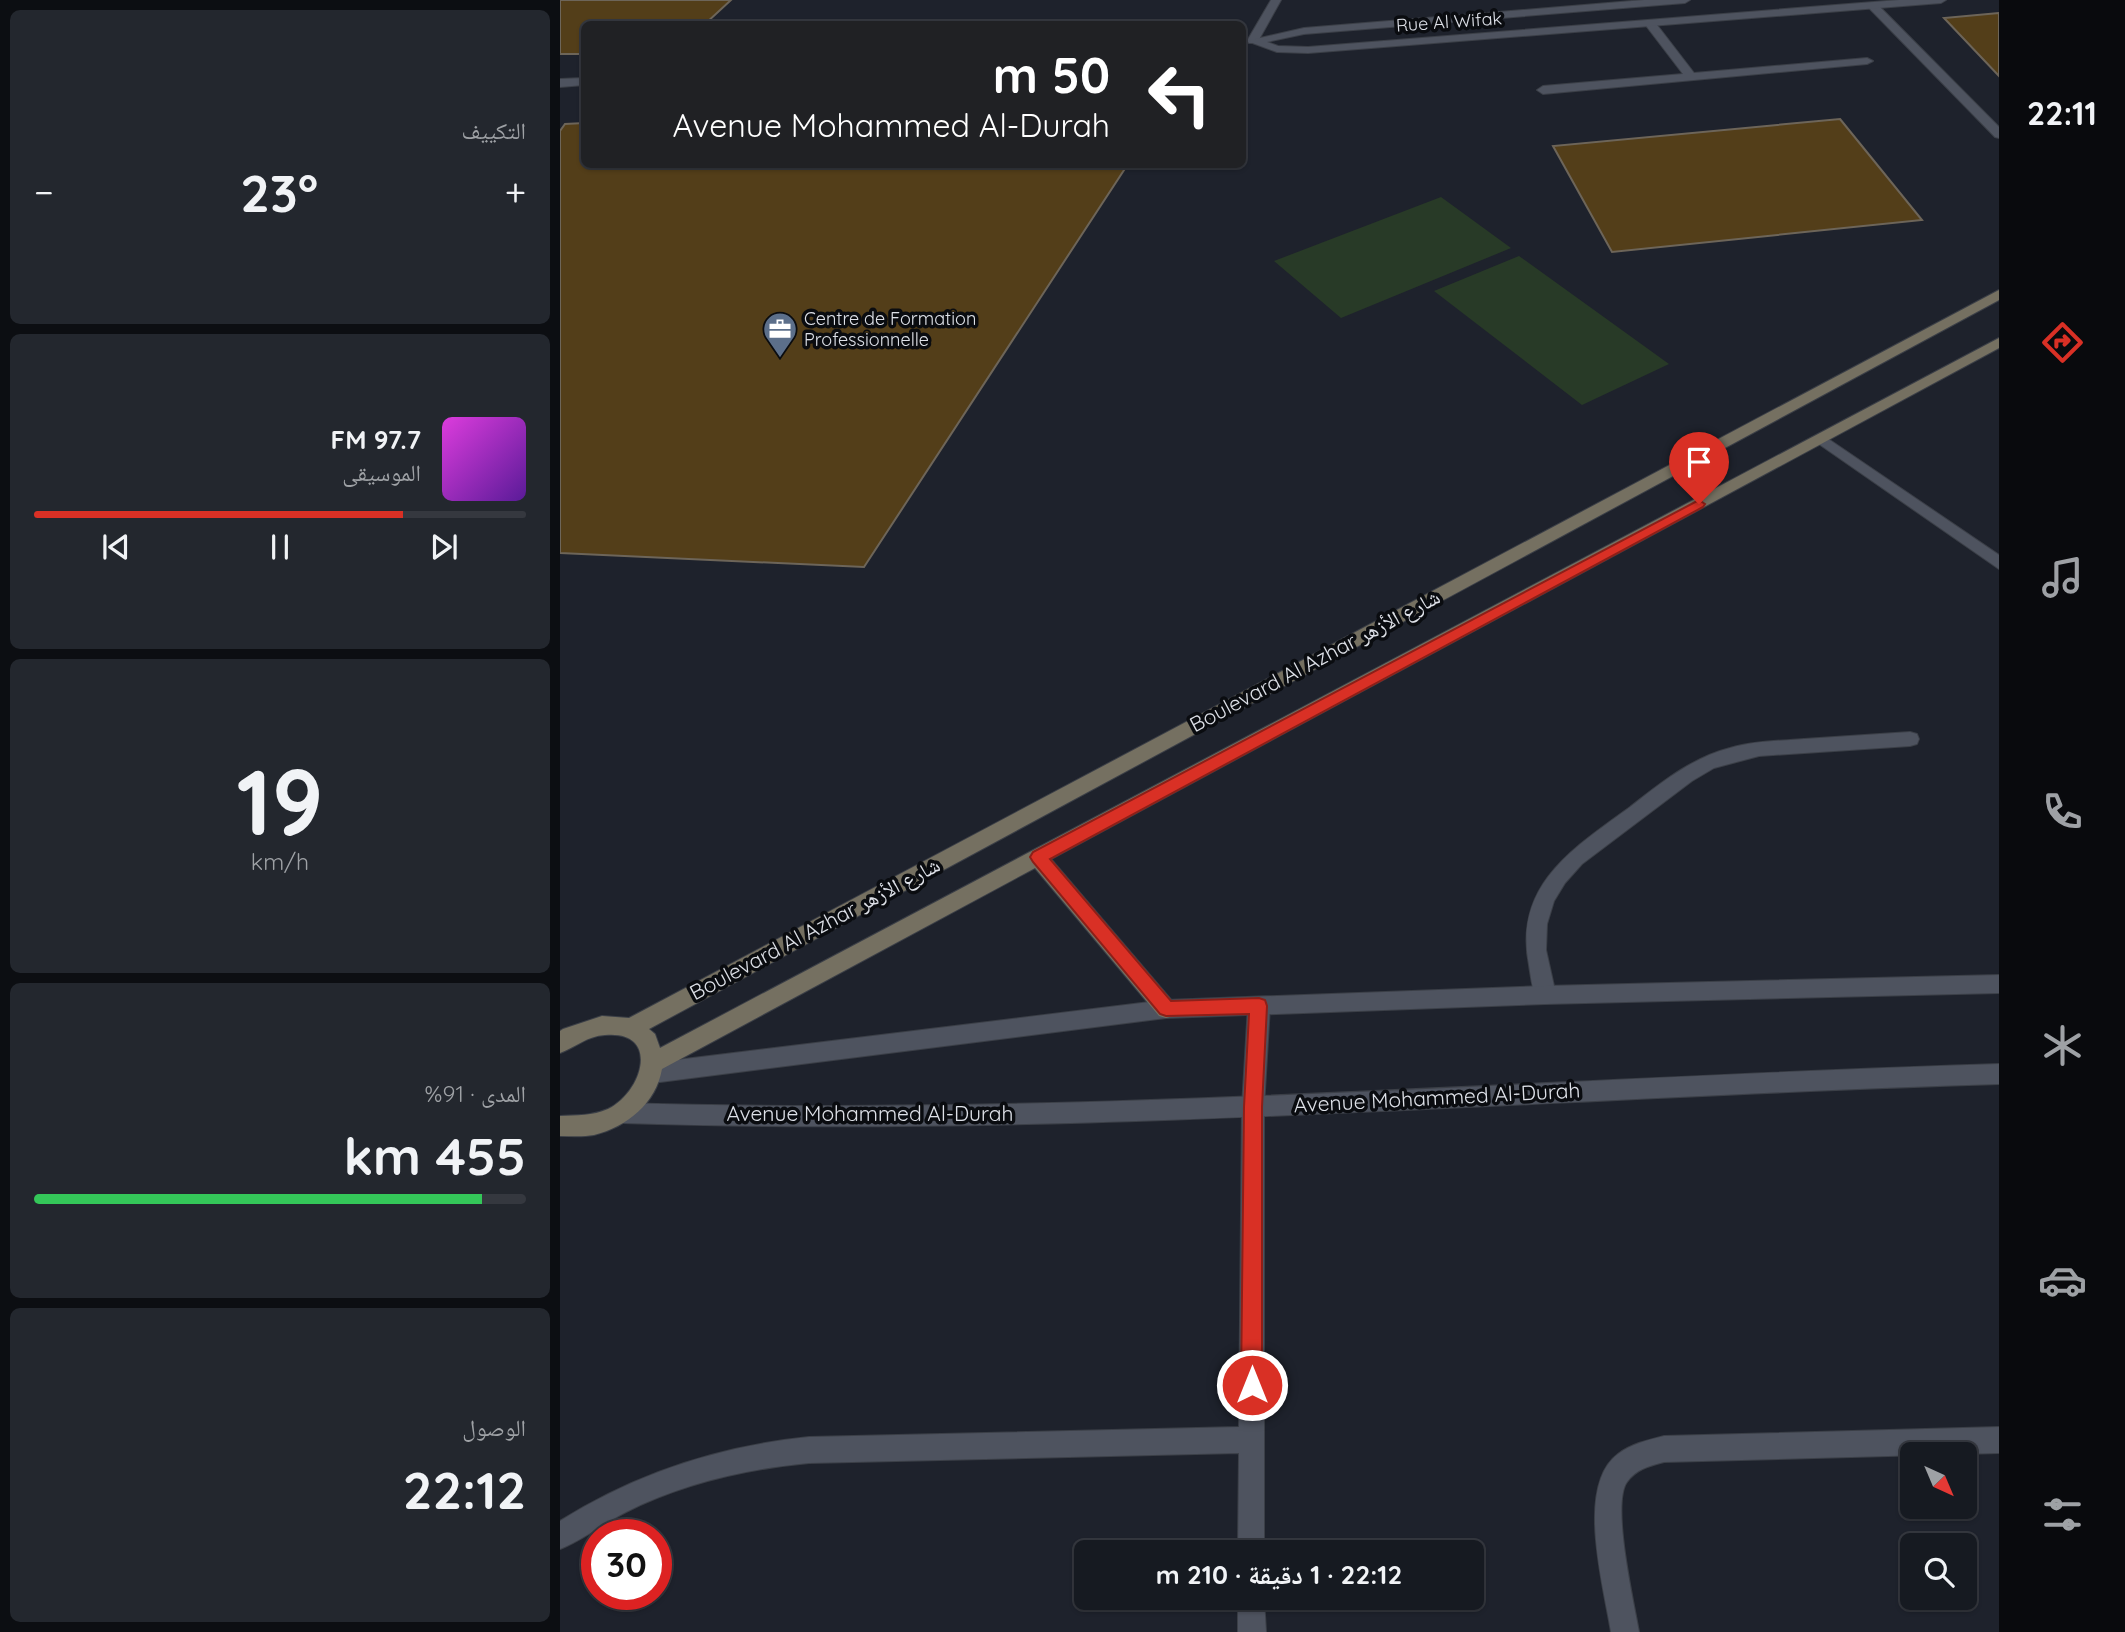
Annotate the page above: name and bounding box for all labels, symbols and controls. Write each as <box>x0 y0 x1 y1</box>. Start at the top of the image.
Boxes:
street label: Rue Al Wifak <box>1395 6 1503 37</box>
text: 50 m <box>993 44 1110 105</box>
icon: left <box>1134 49 1225 140</box>
text: 22:11 <box>2027 93 2097 133</box>
text: Avenue Mohammed Al-Durah <box>673 105 1110 145</box>
text: التكييف <box>461 116 526 145</box>
text: 23° <box>240 160 318 225</box>
text: − <box>34 168 54 216</box>
text: + <box>505 168 526 216</box>
place label: Centre de Formation Professionnelle <box>804 307 976 351</box>
office icon: Centre de Formation Professionnelle <box>761 310 799 359</box>
icon: directions <box>2038 318 2087 367</box>
text: 97.7 FM <box>331 423 421 456</box>
pin <box>1669 432 1729 504</box>
icon: arrive <box>1680 443 1718 481</box>
text: الموسيقى <box>342 458 421 487</box>
icon: previous <box>97 528 135 566</box>
icon: pause <box>261 528 299 566</box>
icon: next <box>425 528 463 566</box>
icon: music <box>2038 553 2087 602</box>
street label: Boulevard Al Azhar شارع الأزهر <box>1185 583 1445 738</box>
text: 19 <box>236 744 324 858</box>
icon: phone <box>2038 787 2087 836</box>
text: km/h <box>251 847 309 876</box>
street label: Boulevard Al Azhar شارع الأزهر <box>685 851 945 1006</box>
icon: climate <box>2038 1021 2087 1070</box>
street label: Avenue Mohammed Al-Durah <box>1293 1077 1581 1117</box>
text: المدى · 91% <box>425 1079 526 1108</box>
street label: Avenue Mohammed Al-Durah <box>726 1100 1014 1126</box>
text: 455 km <box>343 1123 526 1188</box>
icon: car <box>2038 1256 2087 1305</box>
position arrow <box>1215 1348 1289 1422</box>
text: الوصول <box>462 1413 526 1442</box>
north arrow <box>1900 1442 1978 1519</box>
map controls <box>1900 1442 1977 1610</box>
text: 22:12 <box>403 1457 526 1522</box>
icon: filters <box>2038 1490 2087 1539</box>
speed limit sign: 30 <box>581 1519 672 1610</box>
button: search <box>1900 1533 1977 1610</box>
text: 22:12 · 1 دقيقة · 210 m <box>1156 1558 1402 1591</box>

